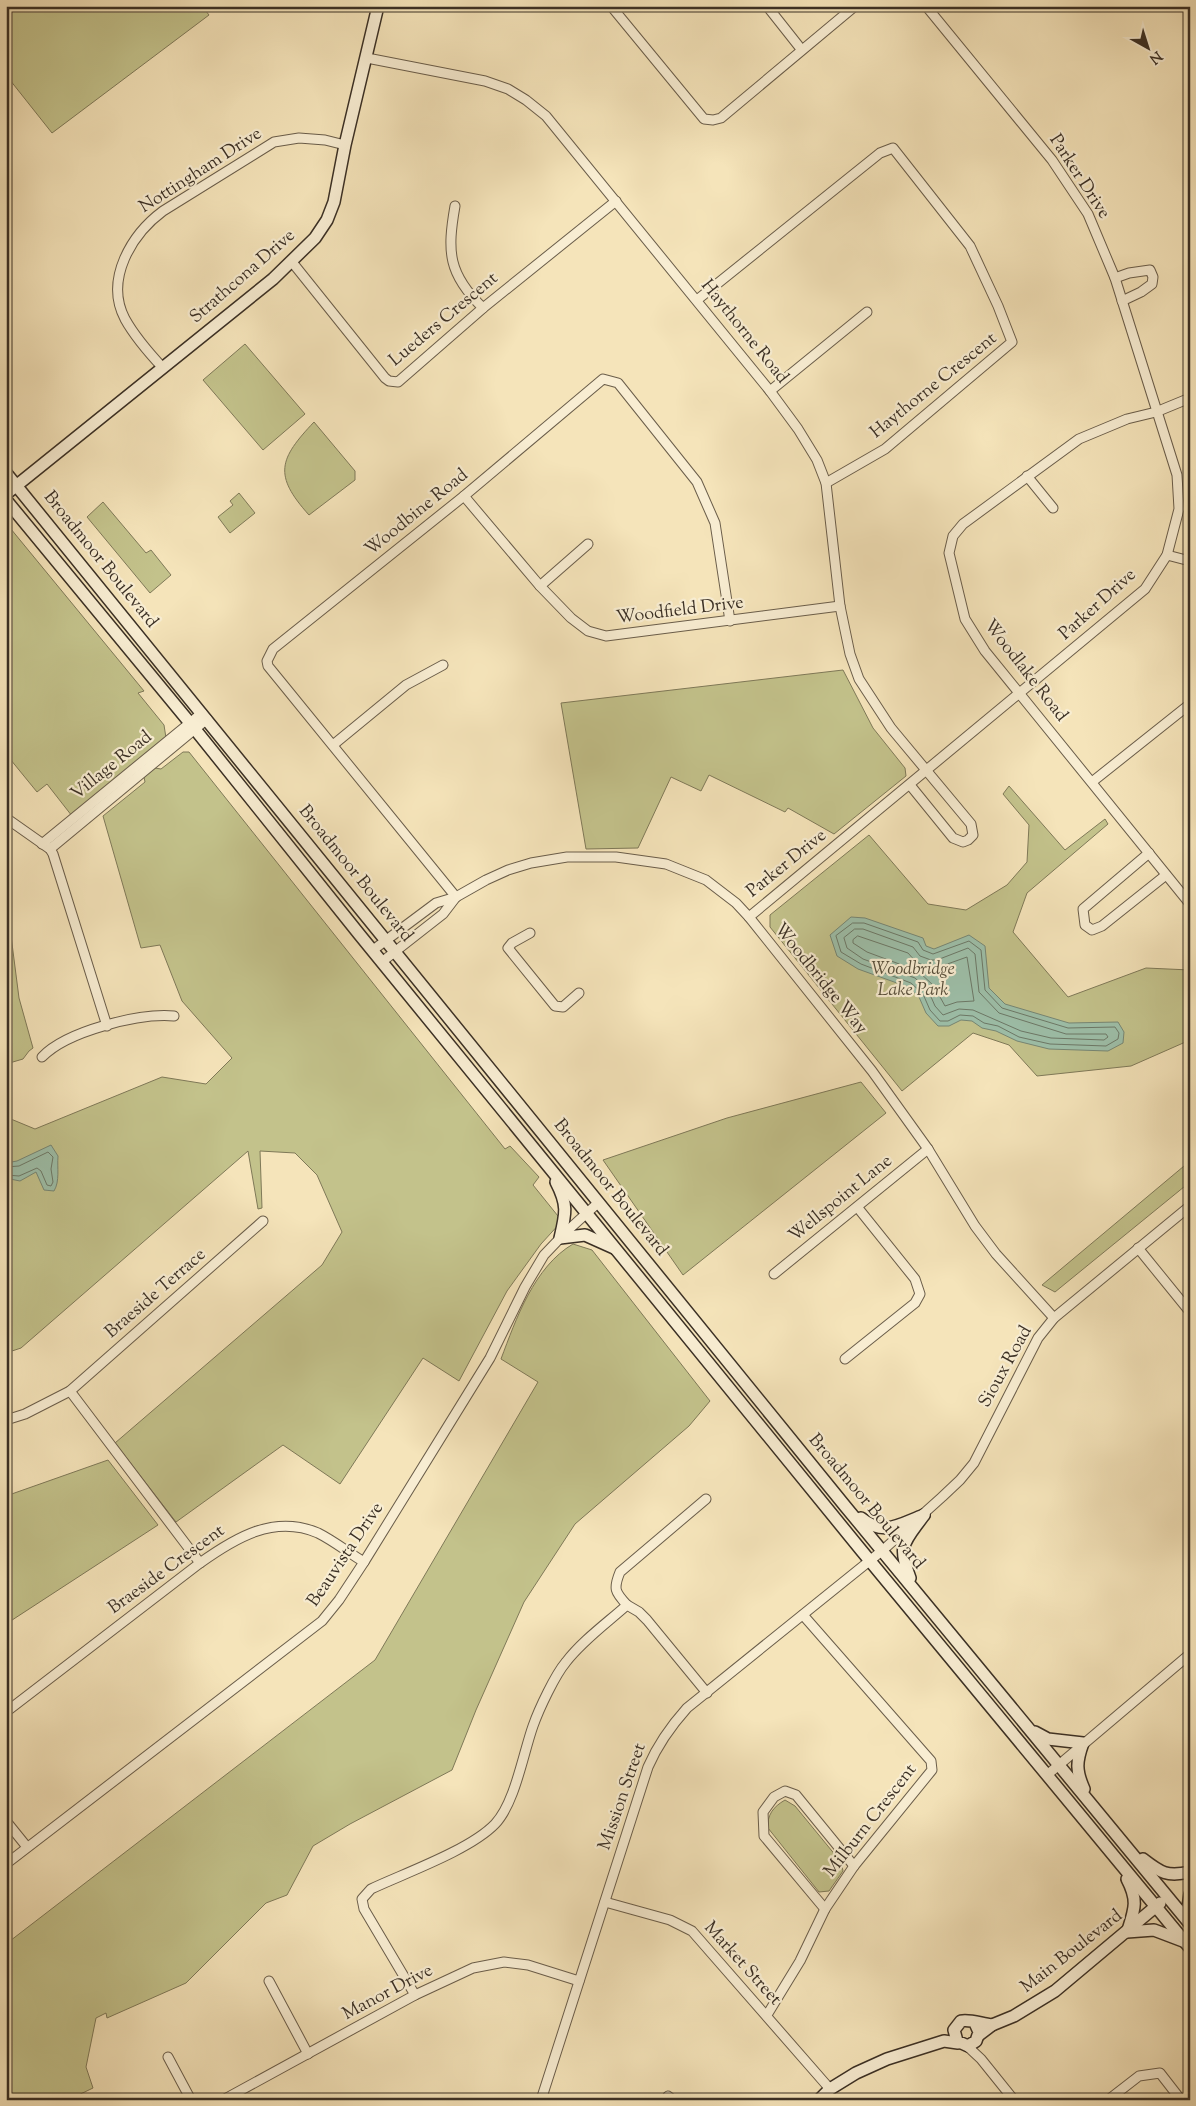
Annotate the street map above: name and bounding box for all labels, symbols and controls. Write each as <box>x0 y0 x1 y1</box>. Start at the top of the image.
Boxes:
north arrow <box>1124 22 1174 72</box>
text: N <box>1144 45 1166 68</box>
street label: Nottingham Drive <box>135 122 267 220</box>
street label: Parker Drive <box>1042 130 1116 224</box>
street label: Strathcona Drive <box>185 224 301 330</box>
street label: Lueders Crescent <box>384 267 504 373</box>
street label: Haythorne Road <box>694 274 794 390</box>
street label: Haythorne Crescent <box>865 327 1003 445</box>
street label: Woodbine Road <box>360 463 474 563</box>
street label: Broadmoor Boulevard <box>36 486 164 634</box>
street label: Parker Drive <box>1053 563 1143 647</box>
street label: Woodfield Drive <box>615 590 745 632</box>
street label: Woodlake Road <box>977 614 1073 728</box>
street label: Village Road <box>66 725 158 807</box>
street label: Broadmoor Boulevard <box>291 800 419 948</box>
street label: Parker Drive <box>741 824 833 904</box>
street label: Woodbridge Way <box>767 918 873 1040</box>
park label: Woodbridge Lake Park <box>871 957 955 1004</box>
street label: Broadmoor Boulevard <box>546 1114 674 1262</box>
street label: Wellspoint Lane <box>783 1149 899 1249</box>
street label: Braeside Terrace <box>100 1243 212 1345</box>
street label: Sioux Road <box>973 1321 1039 1413</box>
street label: Broadmoor Boulevard <box>801 1429 931 1575</box>
street label: Beauvista Drive <box>301 1497 391 1613</box>
street label: Braeside Crescent <box>103 1519 231 1621</box>
street label: Mission Street <box>593 1740 653 1854</box>
street label: Milburn Crescent <box>818 1759 924 1883</box>
street label: Main Boulevard <box>1015 1904 1129 2000</box>
street label: Market Street <box>697 1916 787 2012</box>
street label: Manor Drive <box>338 1958 438 2028</box>

